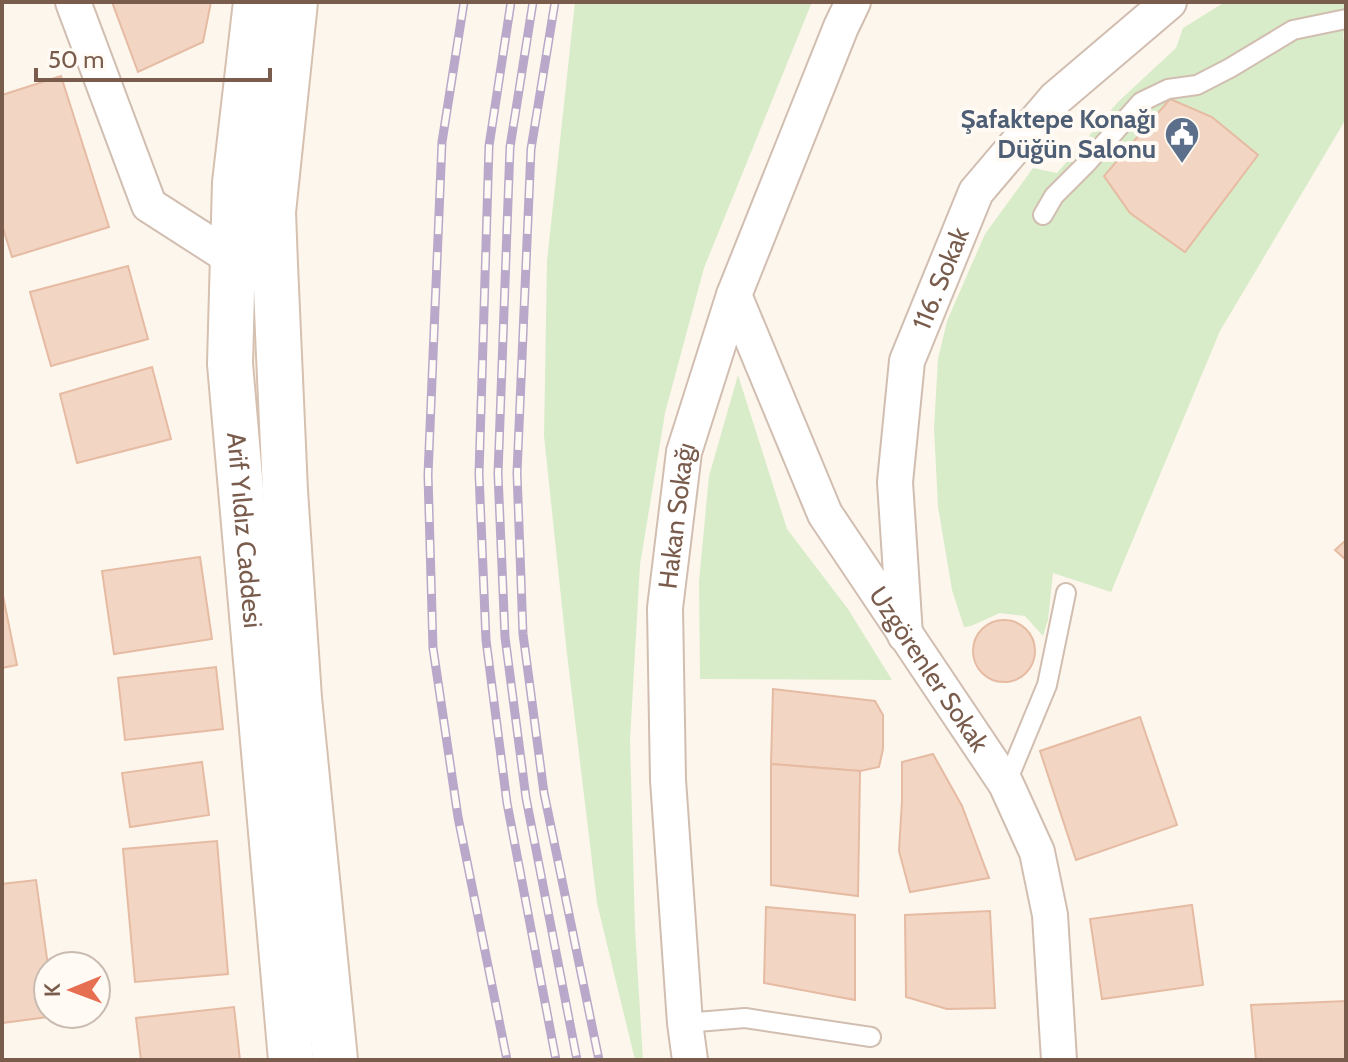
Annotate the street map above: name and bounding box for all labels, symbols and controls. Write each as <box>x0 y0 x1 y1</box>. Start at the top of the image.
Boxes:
scale bar <box>36 32 270 82</box>
text: 50 m <box>48 45 104 74</box>
place label: Şafaktepe Konağı Düğün Salonu <box>961 103 1156 165</box>
public building icon: Şafaktepe Konağı Düğün Salonu <box>1163 115 1201 165</box>
street label: 116. Sokak <box>905 222 976 335</box>
street label: Arif Yıldız Caddesi <box>220 431 269 629</box>
street label: Hakan Sokağı <box>651 438 702 591</box>
street label: Uzgörenler Sokak <box>862 580 996 758</box>
north arrow <box>32 950 112 1030</box>
text: K <box>39 983 66 997</box>

